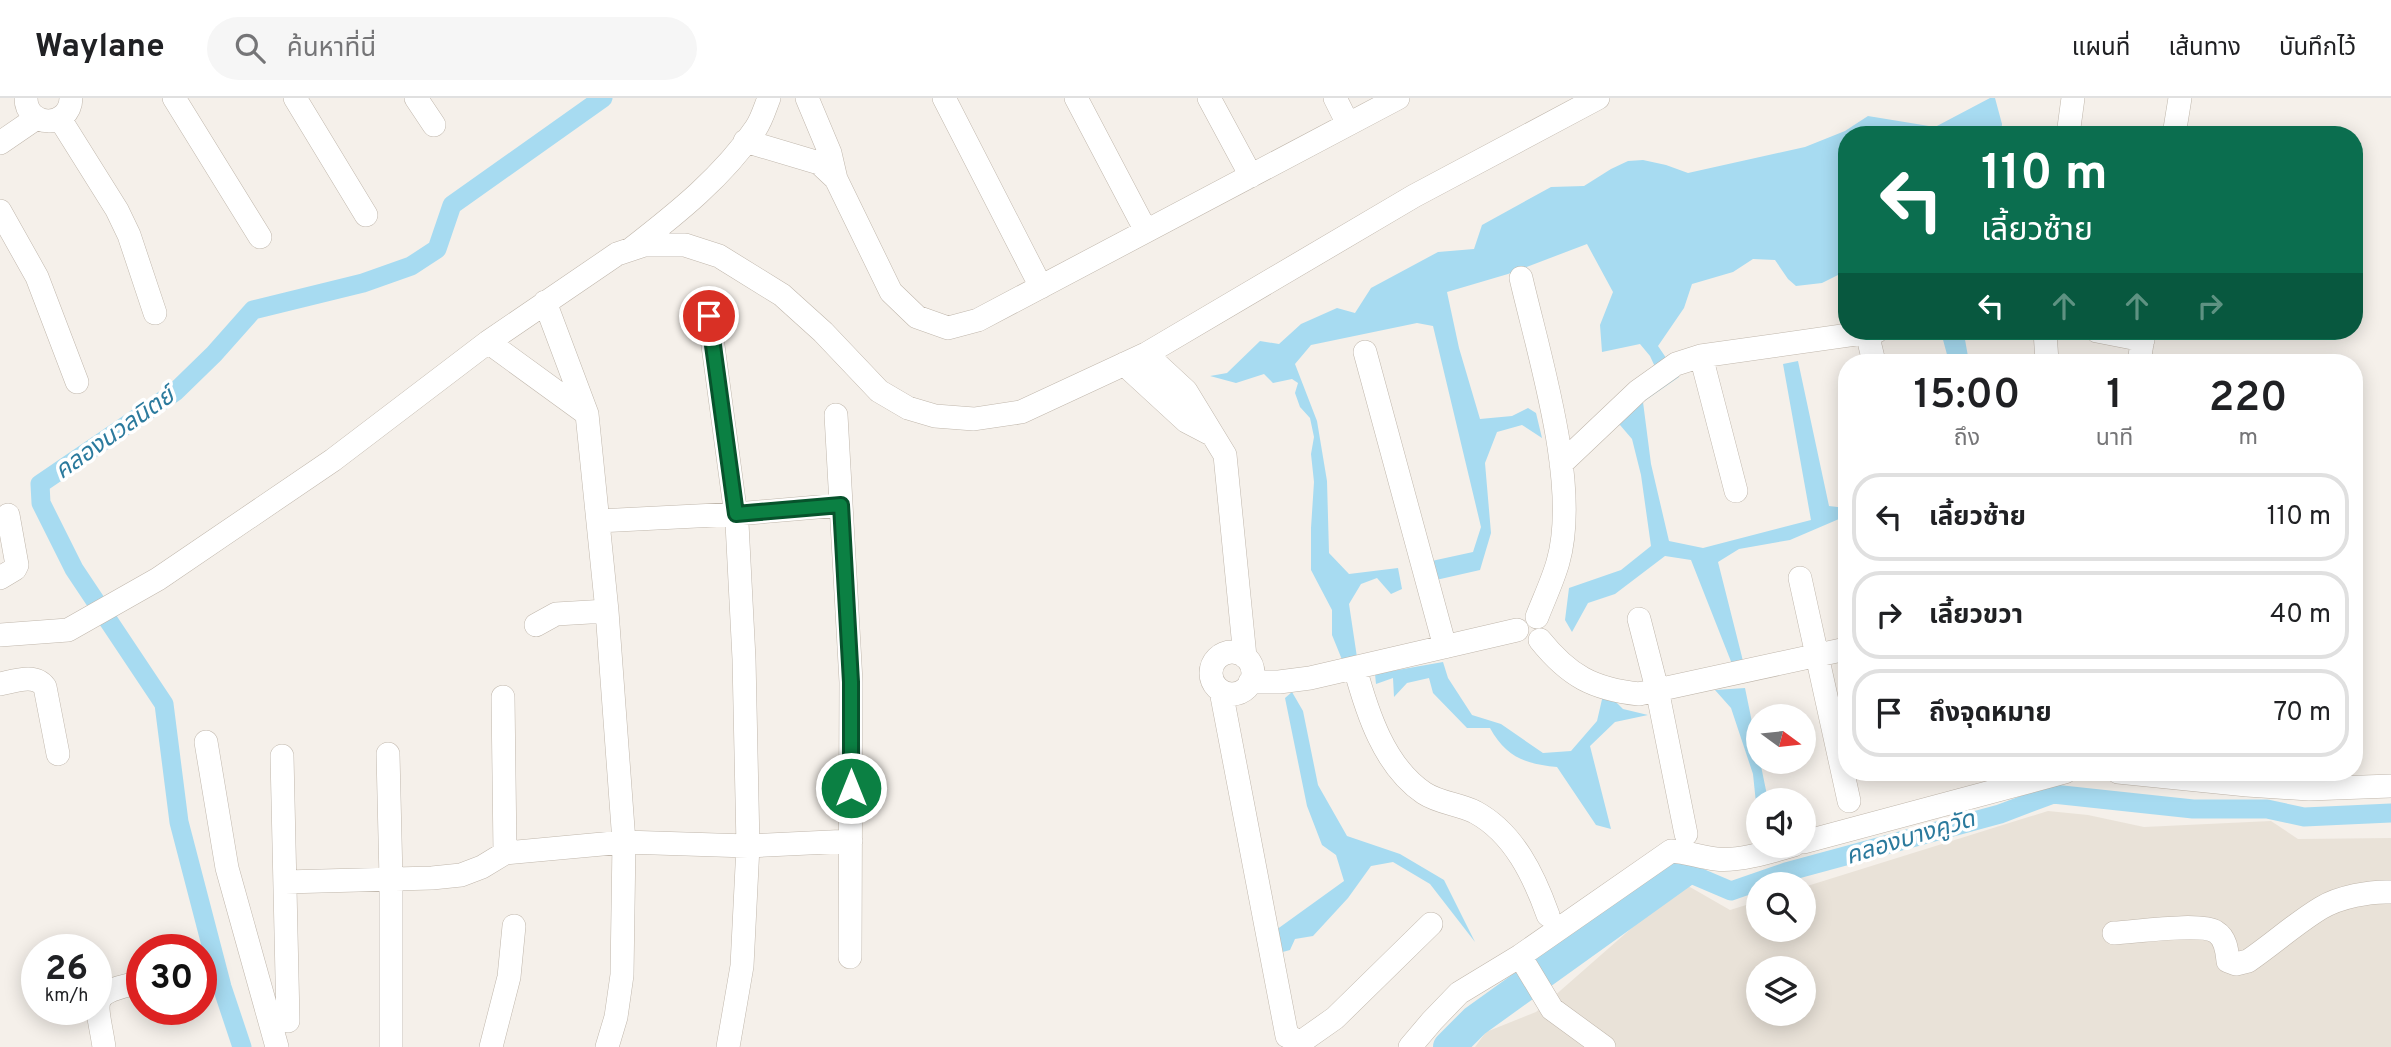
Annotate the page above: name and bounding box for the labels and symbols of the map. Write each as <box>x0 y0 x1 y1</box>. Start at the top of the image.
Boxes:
pin <box>679 286 739 346</box>
water label: คลองนวลนิตย์ <box>49 380 184 487</box>
north arrow <box>1746 704 1816 774</box>
position arrow <box>814 751 888 825</box>
water label: คลองบางคูวัด <box>1842 805 1980 873</box>
speed limit sign: 30 <box>126 934 217 1025</box>

